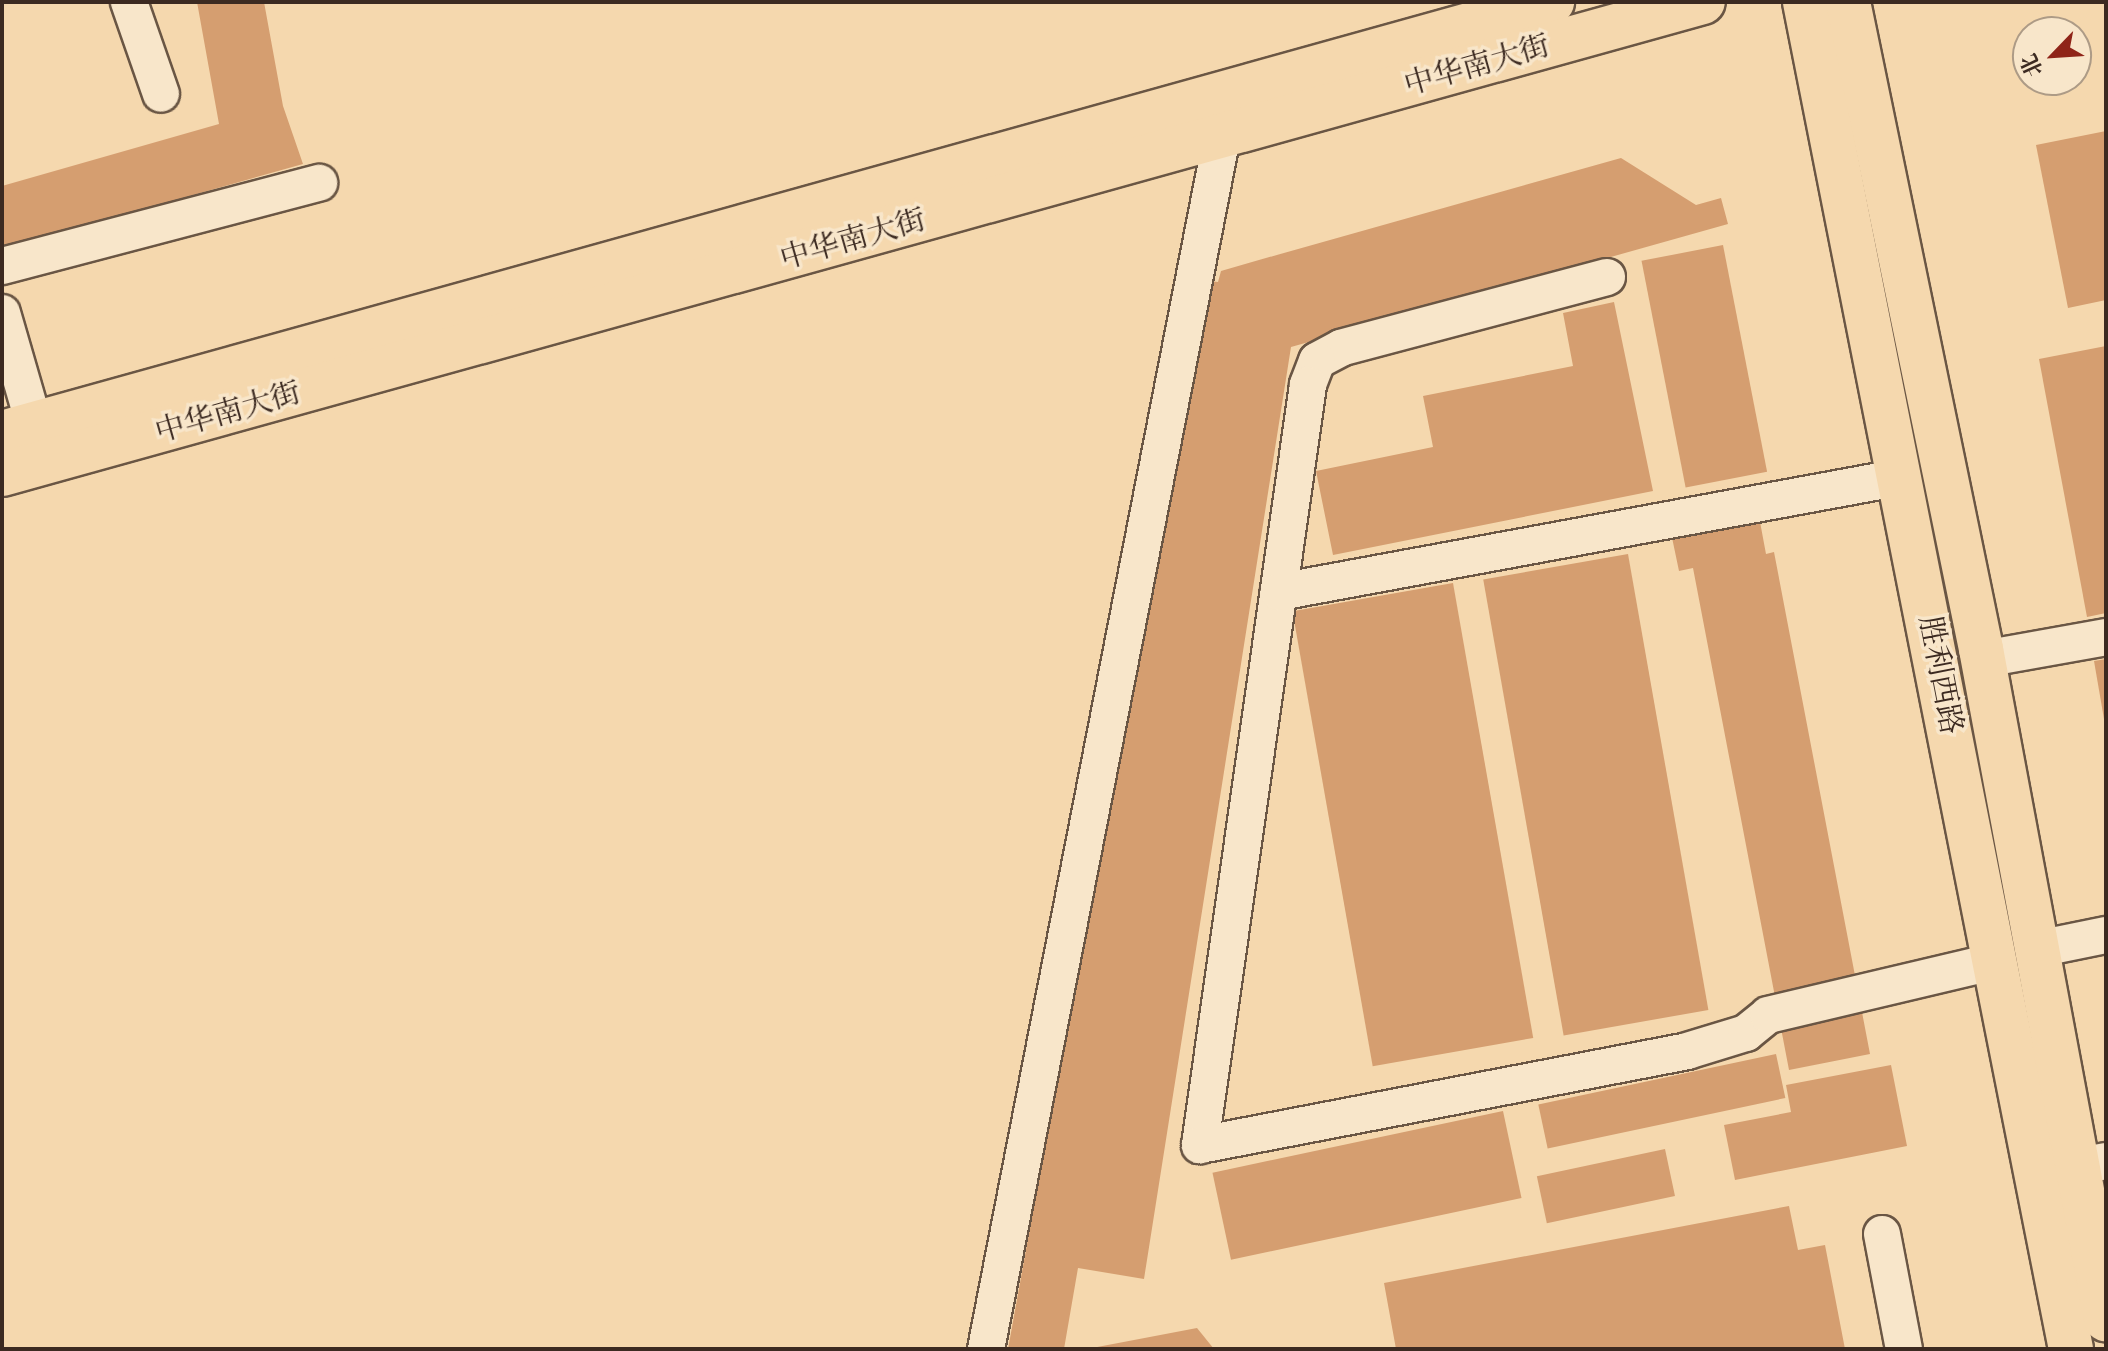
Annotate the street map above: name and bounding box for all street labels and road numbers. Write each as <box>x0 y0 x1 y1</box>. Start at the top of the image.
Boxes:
street label: 中华南大街 <box>1400 27 1554 103</box>
street label: 中华南大街 <box>776 201 930 277</box>
street label: 中华南大街 <box>151 374 305 450</box>
street label: 胜利西路 <box>1912 613 1970 737</box>

